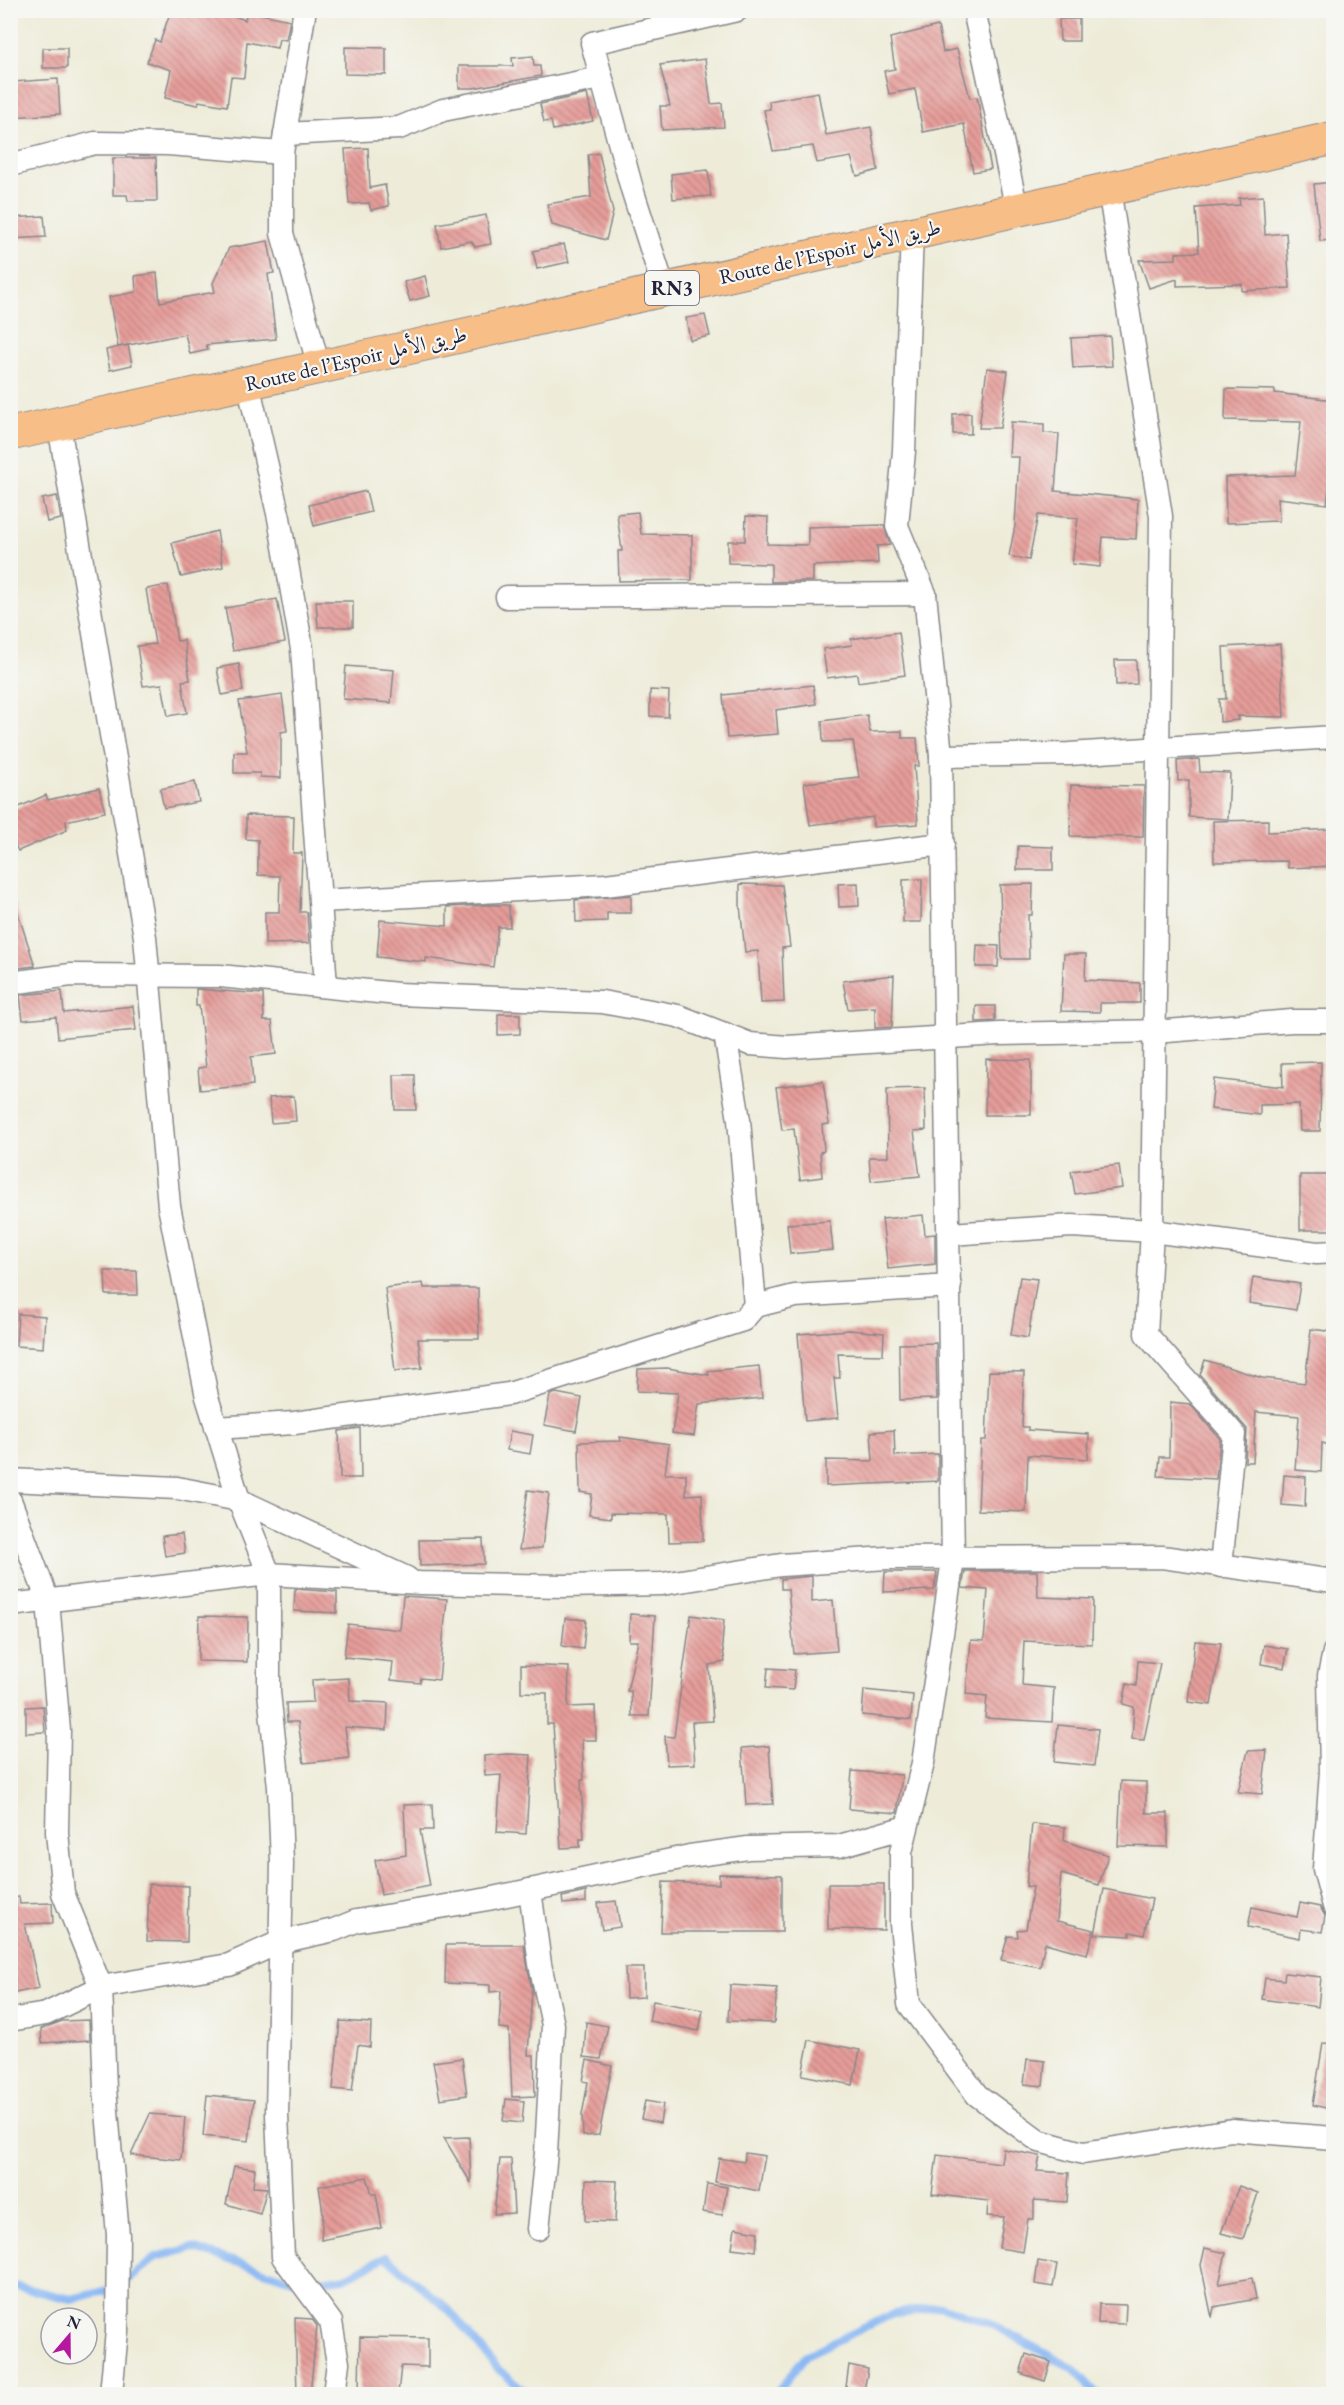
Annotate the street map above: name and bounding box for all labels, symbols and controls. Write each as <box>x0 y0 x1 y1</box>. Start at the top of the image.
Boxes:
street label: Route de l’Espoir طريق الأمل <box>716 212 944 292</box>
road number: RN3 <box>645 271 699 305</box>
street label: Route de l’Espoir طريق الأمل <box>242 319 470 399</box>
north arrow <box>39 2306 99 2366</box>
text: N <box>64 2310 84 2334</box>

